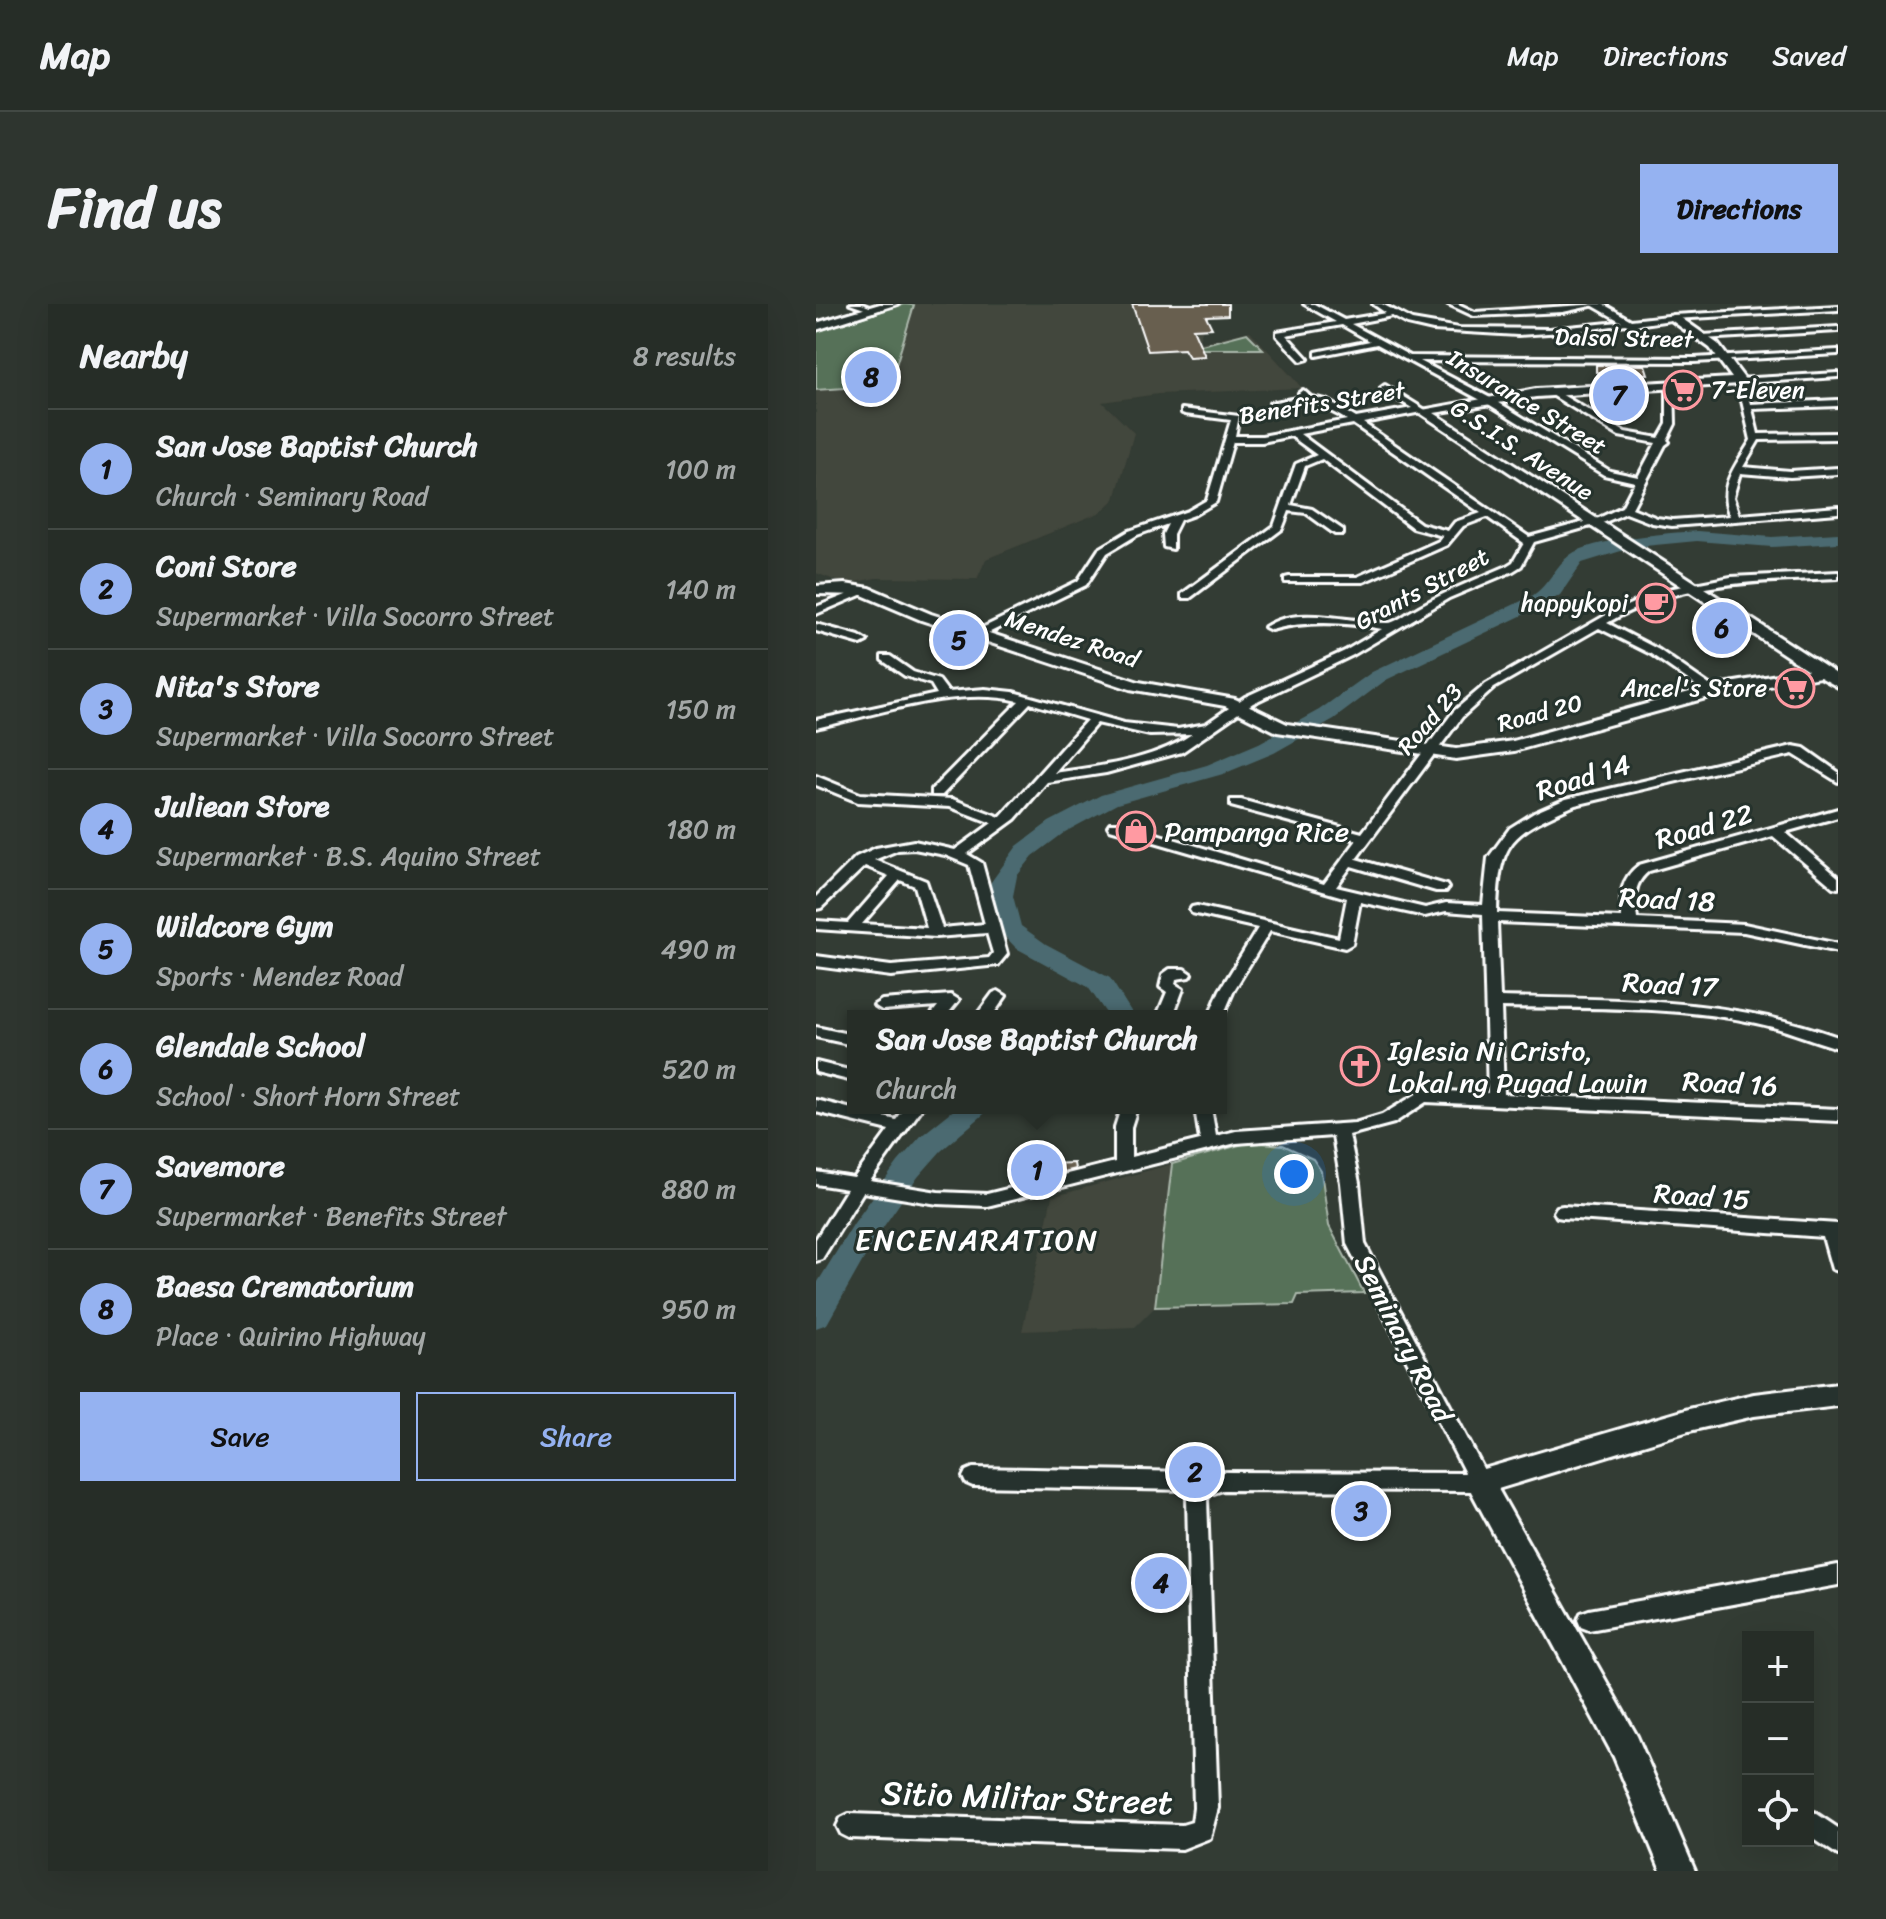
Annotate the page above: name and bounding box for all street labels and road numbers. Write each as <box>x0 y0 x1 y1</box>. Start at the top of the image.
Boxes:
street label: Dalsol Street <box>1554 316 1695 360</box>
street label: Insurance Street <box>1438 337 1615 467</box>
street label: Benefits Street <box>1236 369 1409 437</box>
street label: G.S.I.S. Avenue <box>1442 388 1603 513</box>
street label: Grants Street <box>1347 536 1497 642</box>
street label: Mendez Road <box>1000 598 1147 681</box>
street label: Road 23 <box>1386 673 1474 765</box>
street label: Road 20 <box>1493 681 1587 745</box>
street label: Road 14 <box>1530 740 1637 815</box>
street label: Road 22 <box>1650 789 1759 864</box>
street label: Road 18 <box>1618 873 1716 926</box>
street label: Road 17 <box>1621 958 1721 1012</box>
street label: Road 16 <box>1681 1057 1779 1110</box>
street label: Road 15 <box>1652 1169 1752 1224</box>
street label: Seminary Road <box>1340 1245 1468 1433</box>
street label: Sitio Militar Street <box>880 1763 1174 1833</box>

